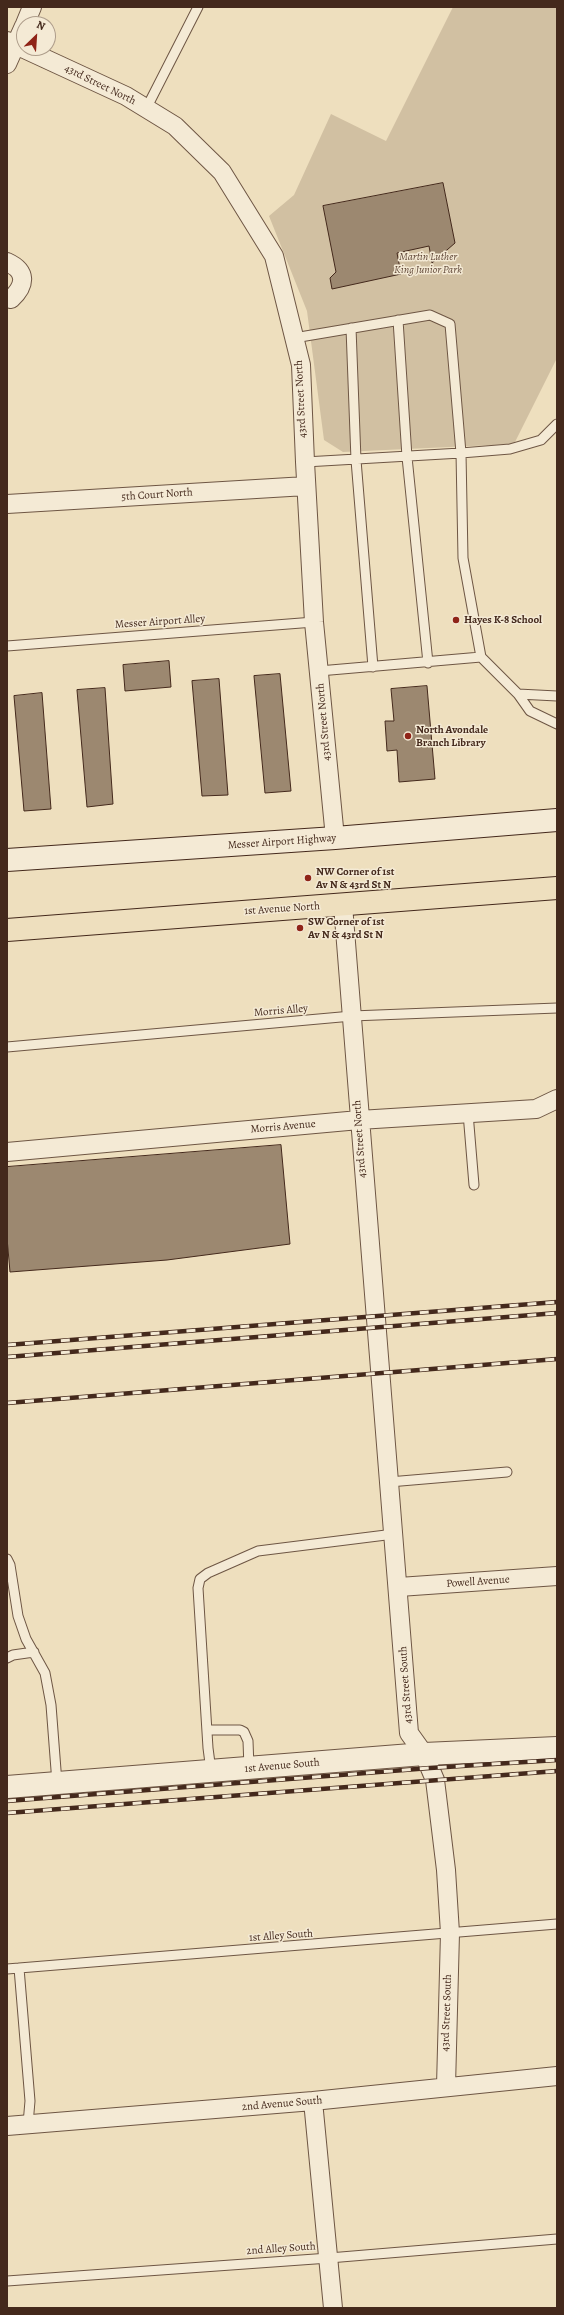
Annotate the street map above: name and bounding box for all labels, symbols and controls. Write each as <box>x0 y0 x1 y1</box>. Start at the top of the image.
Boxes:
north arrow <box>16 16 56 56</box>
text: N <box>34 17 48 34</box>
street label: 43rd Street North <box>62 62 138 108</box>
park label: Martin Luther King Junior Park <box>394 250 462 276</box>
street label: 43rd Street North <box>292 360 310 438</box>
street label: 5th Court North <box>121 486 193 504</box>
street label: Messer Airport Alley <box>114 612 206 632</box>
place label: Hayes K-8 School <box>464 613 542 627</box>
marker: Hayes K-8 School <box>451 615 461 625</box>
street label: 43rd Street North <box>314 683 334 761</box>
place label: North Avondale Branch Library <box>416 723 488 749</box>
marker: North Avondale Branch Library <box>403 731 413 741</box>
street label: Messer Airport Highway <box>227 832 337 852</box>
place label: NW Corner of 1st Av N & 43rd St N <box>316 865 394 891</box>
marker: NW Corner of 1st Av N & 43rd St N <box>303 873 313 883</box>
street label: 1st Avenue North <box>244 900 320 918</box>
place label: SW Corner of 1st Av N & 43rd St N <box>308 915 384 941</box>
marker: SW Corner of 1st Av N & 43rd St N <box>295 923 305 933</box>
street label: Morris Alley <box>253 1002 309 1020</box>
street label: 43rd Street North <box>351 1100 369 1178</box>
street label: Morris Avenue <box>250 1118 316 1136</box>
street label: Powell Avenue <box>446 1573 510 1591</box>
street label: 43rd Street South <box>397 1646 415 1724</box>
street label: 1st Avenue South <box>244 1756 320 1776</box>
street label: 1st Alley South <box>249 1927 313 1945</box>
street label: 43rd Street South <box>439 1974 455 2052</box>
street label: 2nd Avenue South <box>241 2094 323 2114</box>
street label: 2nd Alley South <box>246 2240 316 2258</box>

